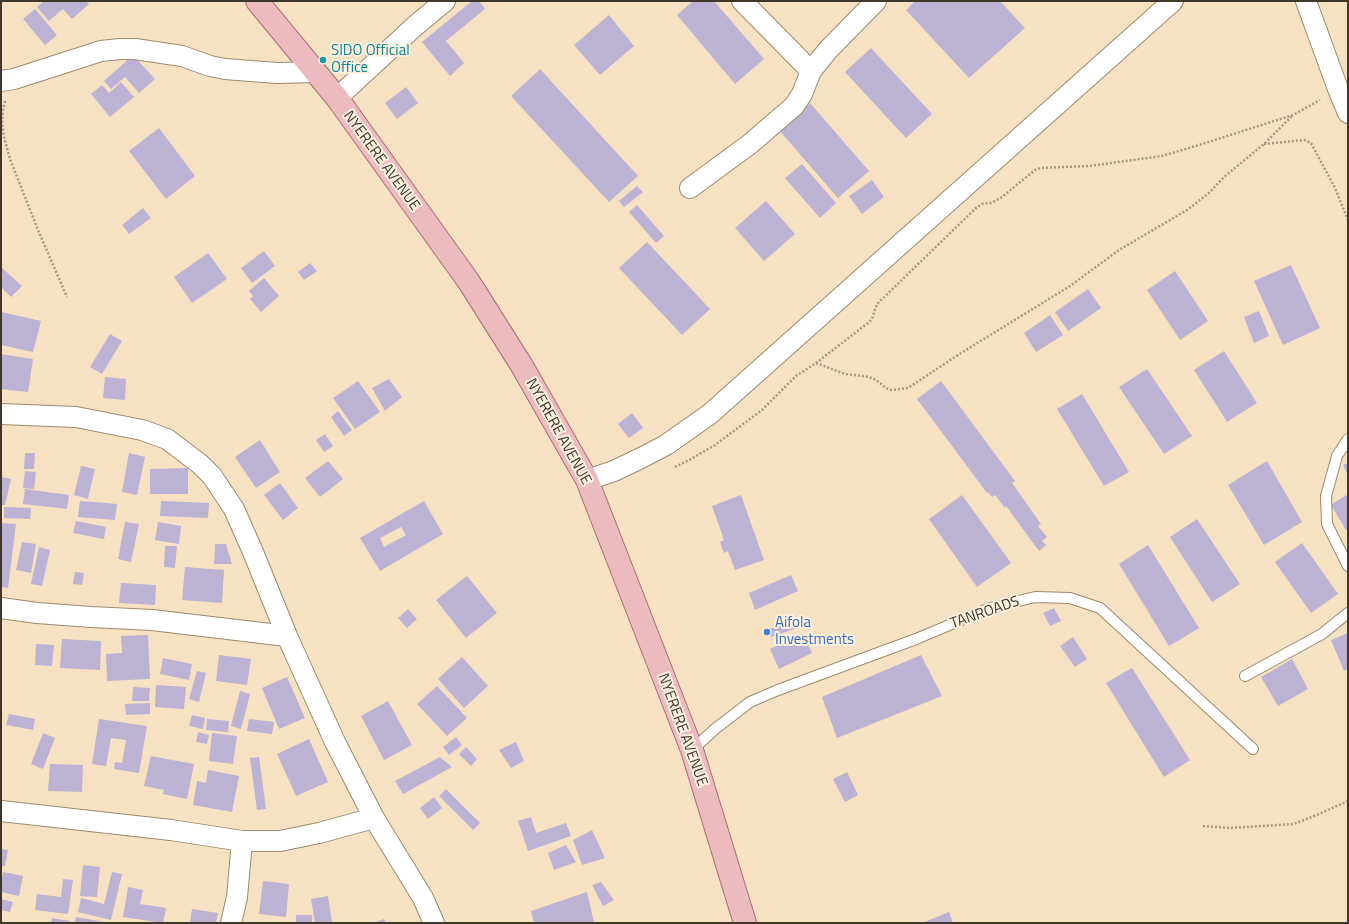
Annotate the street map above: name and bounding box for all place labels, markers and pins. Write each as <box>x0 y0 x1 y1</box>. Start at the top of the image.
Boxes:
place label: SIDO Official Office <box>331 42 410 77</box>
marker: SIDO Official Office <box>318 55 328 65</box>
place label: Aifola Investments <box>775 614 854 649</box>
marker: Aifola Investments <box>762 627 772 637</box>

